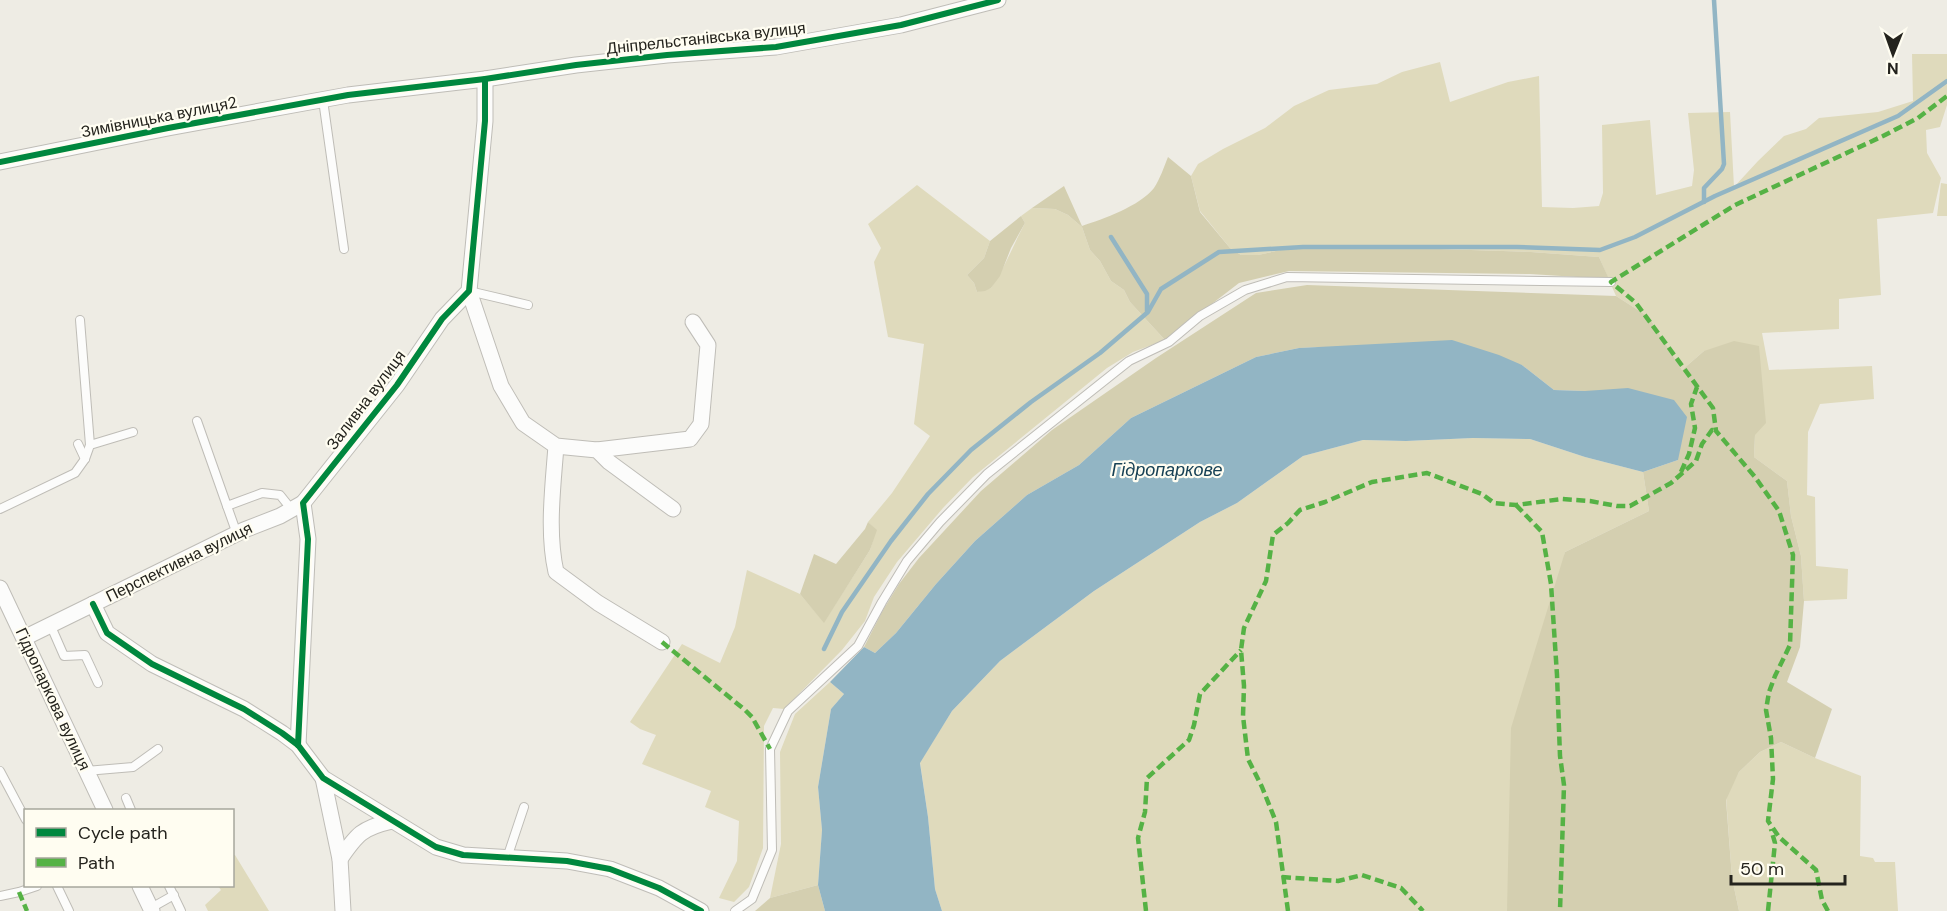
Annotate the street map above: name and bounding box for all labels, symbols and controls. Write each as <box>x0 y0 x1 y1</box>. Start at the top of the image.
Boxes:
street label: Дніпрельстанівська вулиця <box>605 17 807 59</box>
north arrow <box>1863 24 1923 84</box>
text: N <box>1887 58 1899 79</box>
street label: Зимівницька вулиця2 <box>79 92 239 142</box>
street label: Заливна вулиця <box>322 346 410 454</box>
water label: Гідропаркове <box>1111 458 1223 482</box>
street label: Перспективна вулиця <box>102 517 256 607</box>
street label: Гідропаркова вулиця <box>11 624 95 774</box>
legend <box>24 809 234 887</box>
text: Cycle path <box>78 821 168 845</box>
scale bar <box>1731 848 1845 886</box>
text: Path <box>78 851 115 875</box>
text: 50 m <box>1740 857 1784 881</box>

